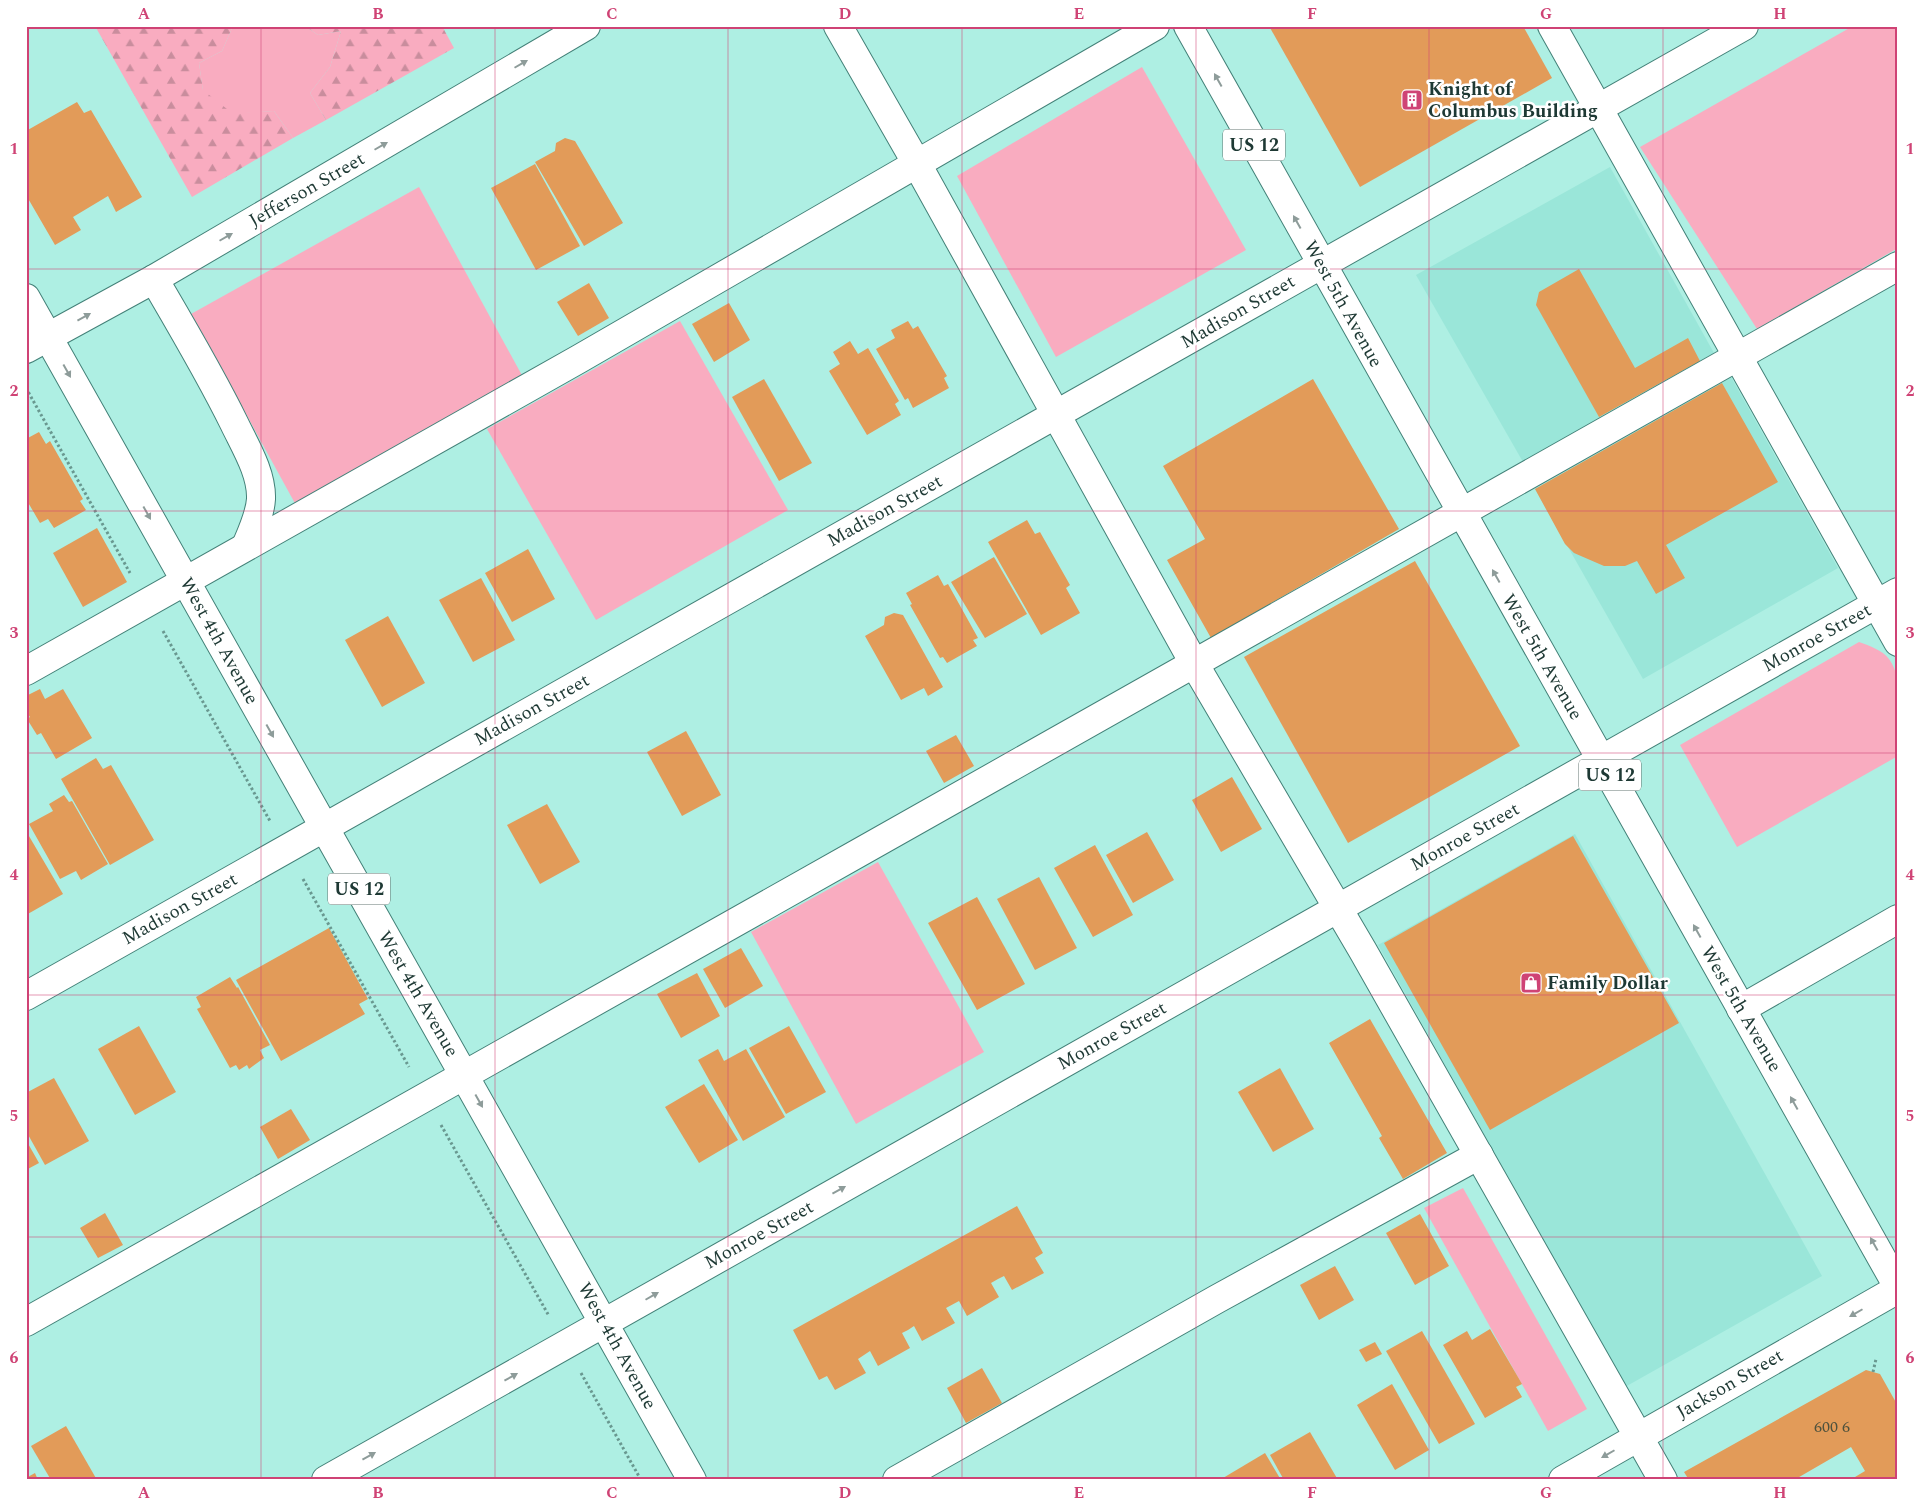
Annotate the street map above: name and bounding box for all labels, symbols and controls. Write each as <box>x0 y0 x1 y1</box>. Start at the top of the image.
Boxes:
text: A <box>138 2 151 26</box>
text: B <box>372 2 384 26</box>
text: C <box>606 2 618 26</box>
text: D <box>839 2 852 26</box>
text: E <box>1074 2 1084 26</box>
text: F <box>1307 2 1317 26</box>
text: G <box>1540 2 1552 26</box>
text: H <box>1773 2 1787 26</box>
one-way arrow <box>515 60 528 69</box>
one-way arrow <box>1214 73 1222 88</box>
place label: Knight of Columbus Building <box>1428 75 1598 126</box>
building icon: Knight of Columbus Building <box>1400 88 1424 112</box>
road number: US 12 <box>1223 130 1285 160</box>
text: 1 <box>10 137 18 161</box>
text: 1 <box>1906 137 1914 161</box>
one-way arrow <box>374 142 387 151</box>
street label: Jefferson Street <box>243 145 371 235</box>
one-way arrow <box>1293 215 1301 230</box>
one-way arrow <box>219 233 232 242</box>
street label: West 5th Avenue <box>1296 235 1390 373</box>
street label: Madison Street <box>1175 267 1301 357</box>
one-way arrow <box>78 313 91 322</box>
one-way arrow <box>63 365 72 378</box>
text: 2 <box>10 379 19 403</box>
text: 2 <box>1906 379 1915 403</box>
street label: Madison Street <box>822 467 948 555</box>
one-way arrow <box>143 505 151 520</box>
one-way arrow <box>1492 569 1501 583</box>
street label: West 4th Avenue <box>172 572 266 710</box>
street label: West 5th Avenue <box>1494 588 1590 726</box>
street label: Monroe Street <box>1757 596 1877 680</box>
text: 3 <box>10 621 19 645</box>
text: 3 <box>1906 621 1915 645</box>
street label: Madison Street <box>469 666 595 754</box>
one-way arrow <box>266 723 274 738</box>
road number: US 12 <box>1579 760 1641 790</box>
street label: Monroe Street <box>1405 795 1525 879</box>
text: 4 <box>10 863 19 887</box>
text: 4 <box>1906 863 1915 887</box>
street label: Madison Street <box>117 865 243 953</box>
road number: US 12 <box>328 874 390 904</box>
one-way arrow <box>1692 924 1701 937</box>
street label: West 4th Avenue <box>370 925 466 1063</box>
street label: West 5th Avenue <box>1693 940 1789 1078</box>
place label: Family Dollar <box>1547 969 1669 998</box>
shop icon: Family Dollar <box>1519 971 1543 995</box>
street label: Monroe Street <box>1052 994 1172 1078</box>
one-way arrow <box>475 1093 483 1108</box>
one-way arrow <box>1790 1095 1798 1110</box>
text: 5 <box>10 1104 18 1128</box>
text: 5 <box>1906 1104 1914 1128</box>
one-way arrow <box>832 1186 845 1195</box>
street label: Monroe Street <box>699 1193 819 1277</box>
one-way arrow <box>1870 1237 1878 1252</box>
street label: West 4th Avenue <box>570 1277 664 1415</box>
one-way arrow <box>644 1292 659 1300</box>
one-way arrow <box>1848 1309 1863 1317</box>
street label: Jackson Street <box>1671 1341 1789 1426</box>
text: 6 <box>10 1346 19 1370</box>
text: 6 <box>1906 1346 1915 1370</box>
one-way arrow <box>504 1372 517 1381</box>
house number: 600 6 <box>1814 1415 1850 1439</box>
one-way arrow <box>1600 1450 1615 1458</box>
one-way arrow <box>361 1452 376 1460</box>
text: A <box>138 1481 151 1505</box>
text: B <box>372 1481 384 1505</box>
text: C <box>606 1481 618 1505</box>
text: D <box>839 1481 852 1505</box>
text: E <box>1074 1481 1084 1505</box>
text: F <box>1307 1481 1317 1505</box>
text: G <box>1540 1481 1552 1505</box>
text: H <box>1773 1481 1787 1505</box>

